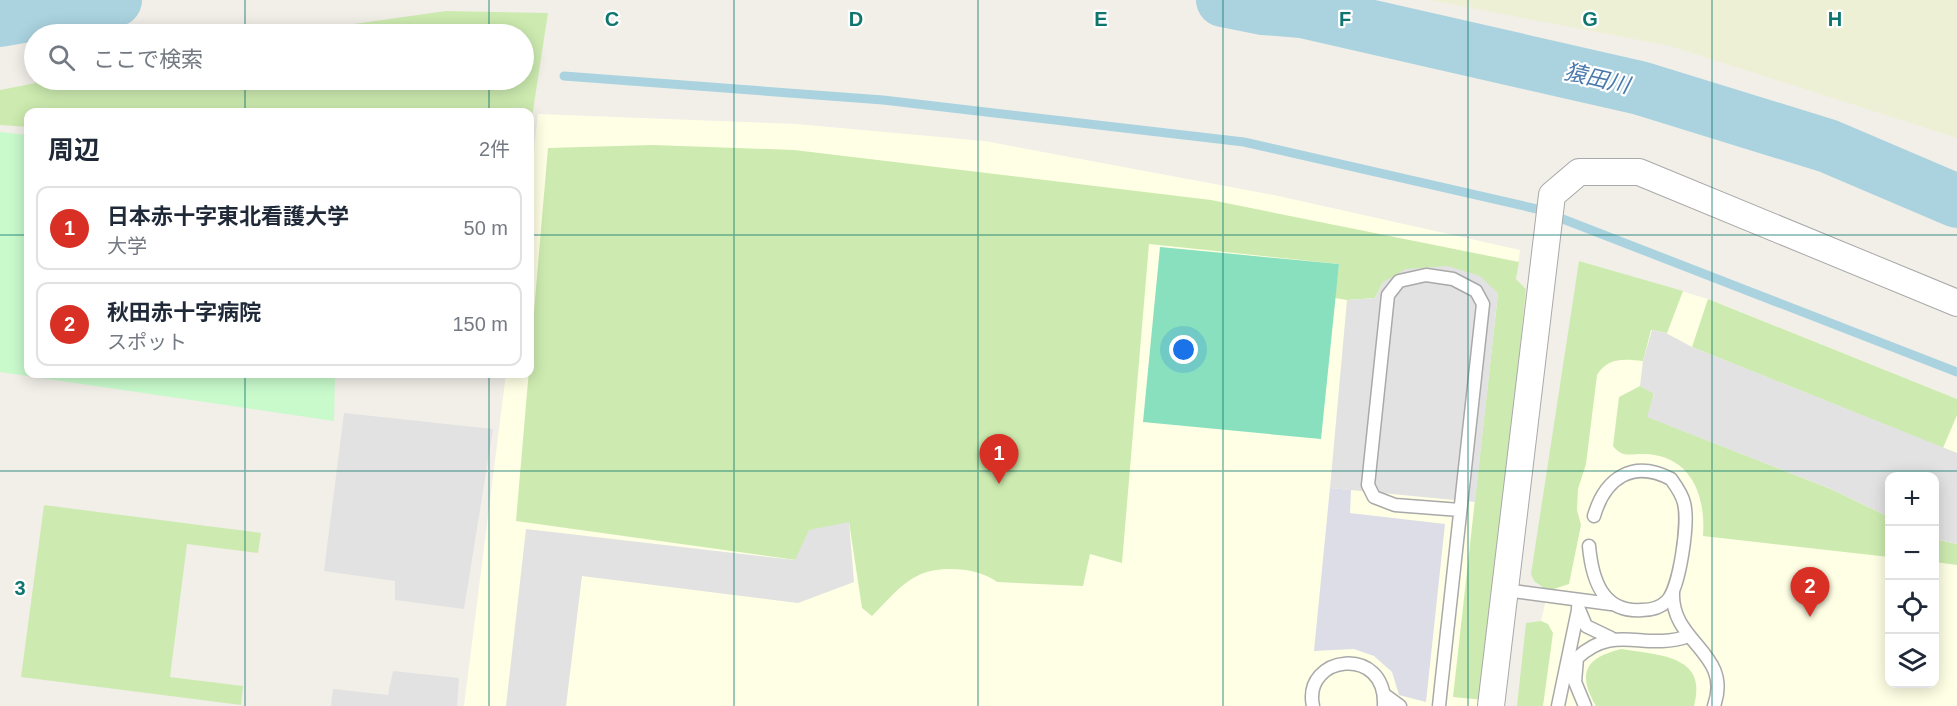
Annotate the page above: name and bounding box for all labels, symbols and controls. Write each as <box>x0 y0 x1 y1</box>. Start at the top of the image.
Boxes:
text: C <box>605 8 619 30</box>
text: D <box>849 8 863 30</box>
text: E <box>1094 8 1108 30</box>
text: F <box>1339 8 1351 30</box>
text: G <box>1582 8 1598 30</box>
text: H <box>1828 8 1842 30</box>
search box <box>24 24 534 90</box>
icon: search <box>45 41 78 74</box>
text: ここで検索 <box>93 47 203 72</box>
water label: 猿田川 <box>1562 59 1634 99</box>
text: 周辺 <box>48 135 100 165</box>
text: 2件 <box>479 138 510 160</box>
text: 日本赤十字東北看護大学 <box>107 204 349 229</box>
text: 1 <box>64 217 75 239</box>
text: 50 m <box>464 217 508 239</box>
text: 大学 <box>107 235 147 257</box>
text: 秋田赤十字病院 <box>107 300 261 325</box>
text: 2 <box>64 313 75 335</box>
text: 150 m <box>452 313 508 335</box>
text: スポット <box>107 331 187 353</box>
your location <box>1169 335 1198 364</box>
pin: 1 <box>980 434 1018 484</box>
map controls <box>1885 472 1939 688</box>
button: + <box>1885 472 1939 526</box>
button: − <box>1885 526 1939 580</box>
pin: 2 <box>1790 568 1830 617</box>
text: 3 <box>14 577 26 599</box>
button: locate <box>1885 580 1939 634</box>
button: layers <box>1885 634 1939 688</box>

